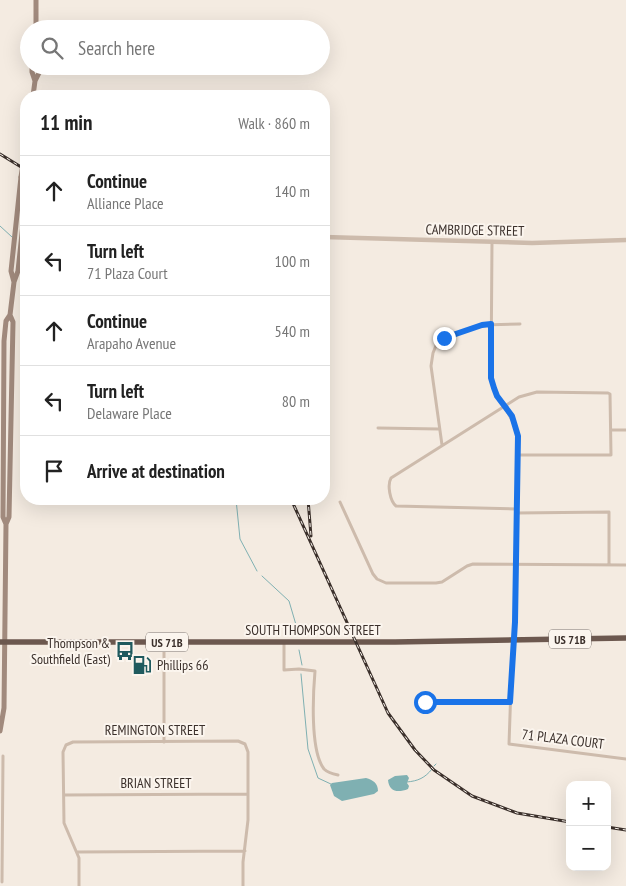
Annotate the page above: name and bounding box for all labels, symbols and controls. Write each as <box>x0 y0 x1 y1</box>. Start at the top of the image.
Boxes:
search box <box>20 20 330 75</box>
icon: search <box>38 34 66 62</box>
text: Search here <box>78 36 155 60</box>
text: 11 min <box>40 109 92 136</box>
text: Walk · 860 m <box>238 113 310 133</box>
text: Continue <box>87 169 147 193</box>
icon: ahead <box>40 177 68 205</box>
text: 140 m <box>275 181 310 201</box>
text: Alliance Place <box>87 193 164 213</box>
street label: CAMBRIDGE STREET <box>426 220 525 240</box>
text: Turn left <box>87 239 144 263</box>
icon: left <box>40 247 68 275</box>
text: 100 m <box>275 251 310 271</box>
text: 71 Plaza Court <box>87 263 168 283</box>
text: Continue <box>87 309 147 333</box>
icon: ahead <box>40 317 68 345</box>
text: 540 m <box>275 321 310 341</box>
route end <box>433 327 456 350</box>
text: Arapaho Avenue <box>87 333 176 353</box>
text: Turn left <box>87 379 144 403</box>
icon: left <box>40 387 68 415</box>
text: 80 m <box>282 391 310 411</box>
text: Delaware Place <box>87 403 172 423</box>
icon: arrive <box>40 457 68 485</box>
text: Arrive at destination <box>87 459 225 483</box>
street label: SOUTH THOMPSON STREET <box>245 621 381 639</box>
road number: US 71B <box>549 630 591 648</box>
road number: US 71B <box>146 632 188 652</box>
place label: Thompson & Southfield (East) <box>31 634 111 668</box>
bus stop icon: Thompson & Southfield (East) <box>114 640 136 662</box>
fuel station icon: Phillips 66 <box>131 654 153 676</box>
place label: Phillips 66 <box>157 656 208 674</box>
route start <box>414 691 437 714</box>
street label: REMINGTON STREET <box>105 721 206 739</box>
street label: 71 PLAZA COURT <box>521 725 606 753</box>
street label: BRIAN STREET <box>121 774 192 792</box>
map controls <box>566 781 611 871</box>
button: + <box>566 781 611 826</box>
button: − <box>566 826 611 871</box>

